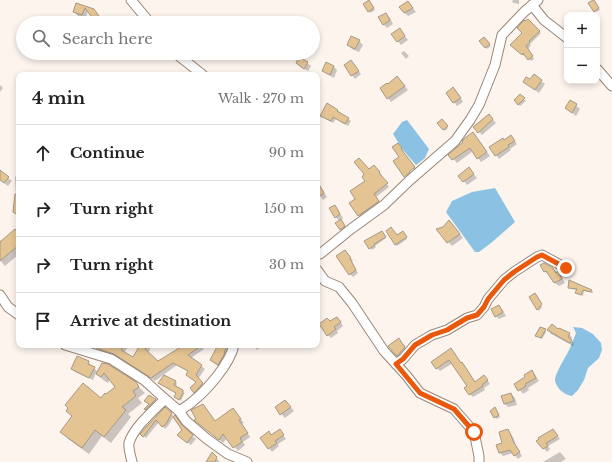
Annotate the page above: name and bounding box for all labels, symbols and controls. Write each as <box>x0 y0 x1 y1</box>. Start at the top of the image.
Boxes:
map controls <box>564 12 600 84</box>
button: + <box>564 12 600 48</box>
search box <box>16 16 320 60</box>
icon: search <box>30 27 52 49</box>
text: Search here <box>62 29 153 48</box>
button: − <box>564 48 600 84</box>
text: 4 min <box>32 88 85 109</box>
text: Walk · 270 m <box>218 90 304 107</box>
icon: ahead <box>32 142 54 164</box>
text: Continue <box>70 143 145 162</box>
text: 90 m <box>269 144 304 161</box>
icon: right <box>32 198 54 220</box>
text: Turn right <box>70 199 153 218</box>
text: 150 m <box>264 200 304 217</box>
icon: right <box>32 254 54 276</box>
text: Turn right <box>70 255 153 274</box>
text: 30 m <box>269 256 304 273</box>
route end <box>557 259 575 277</box>
icon: arrive <box>32 310 54 332</box>
text: Arrive at destination <box>70 311 231 330</box>
route start <box>465 423 483 441</box>

